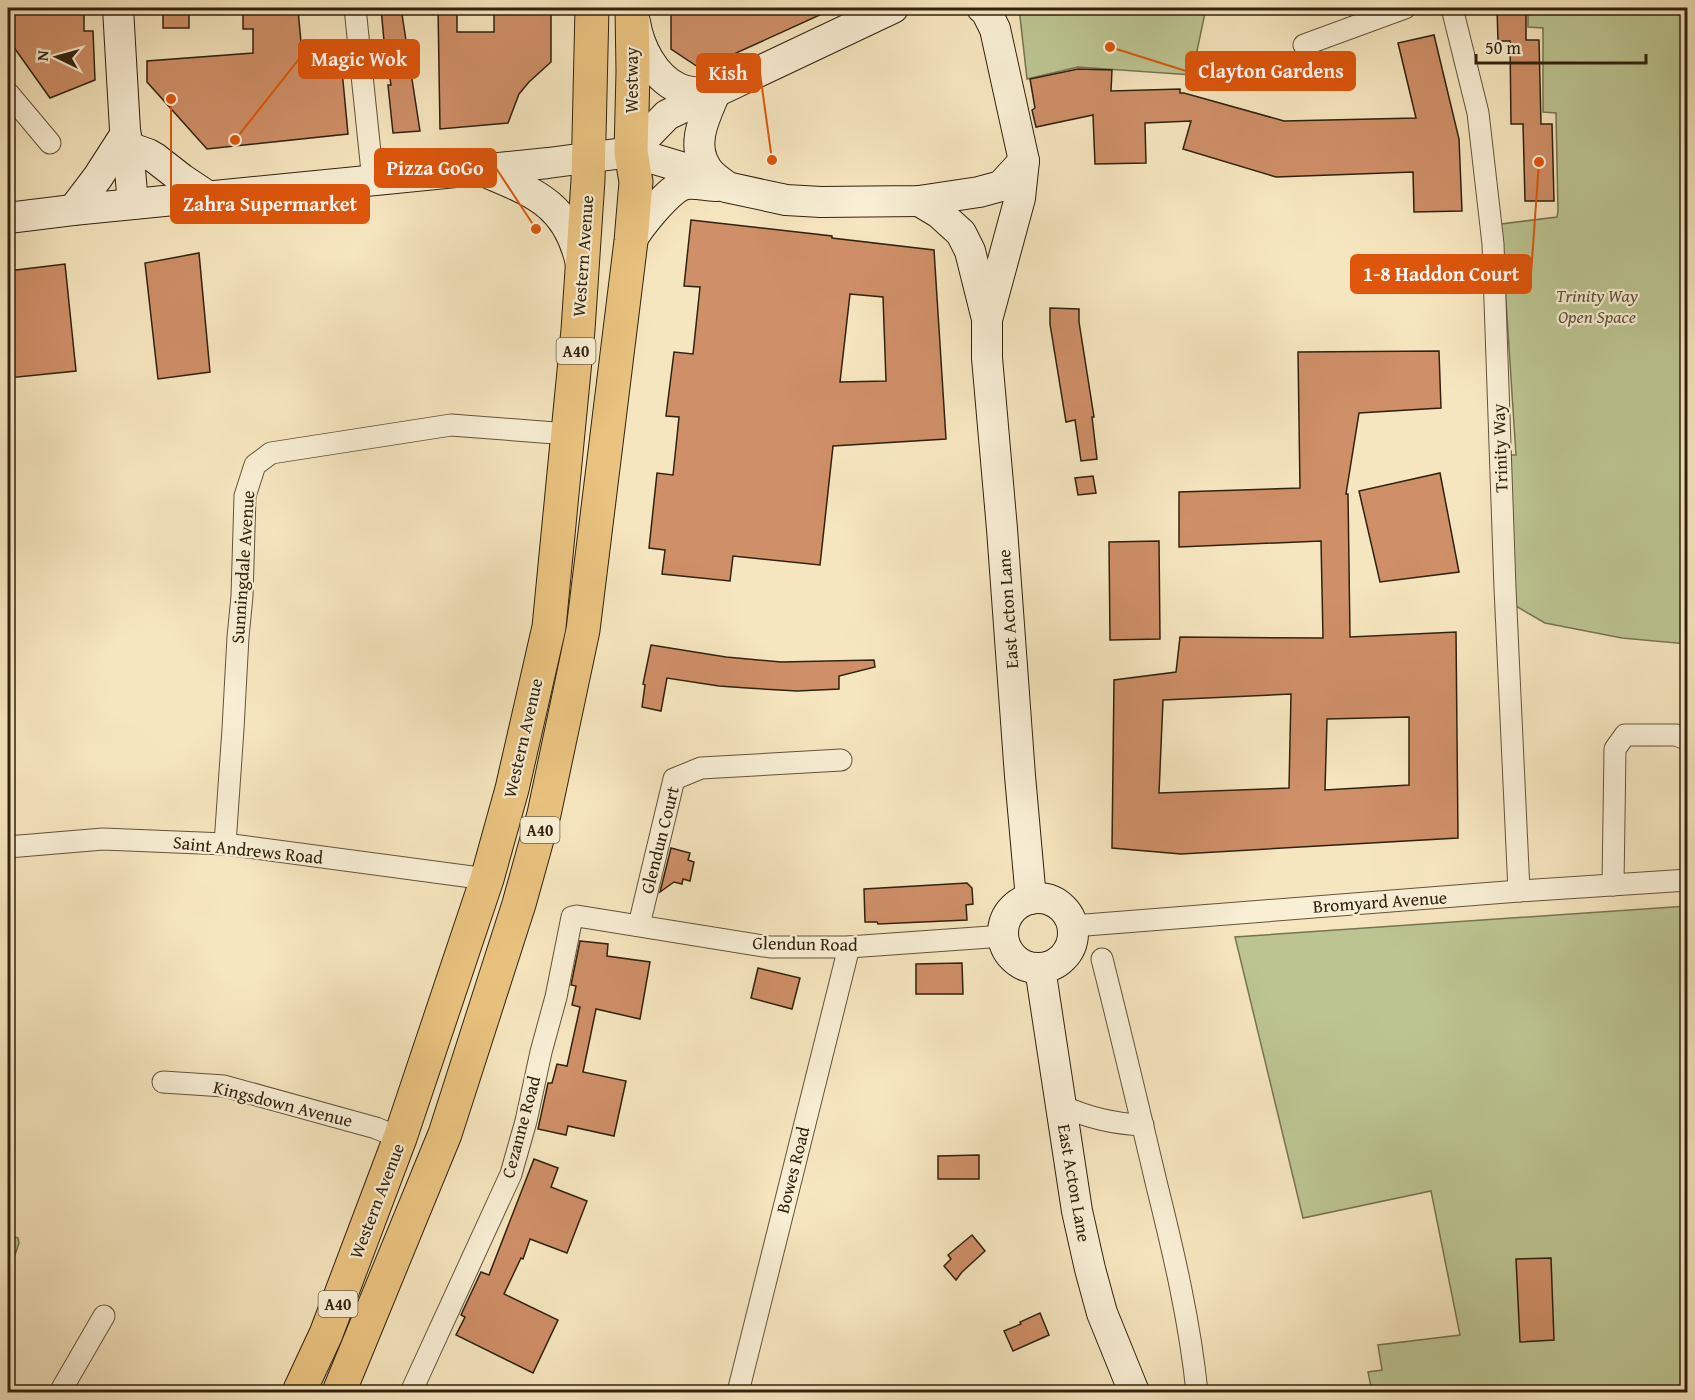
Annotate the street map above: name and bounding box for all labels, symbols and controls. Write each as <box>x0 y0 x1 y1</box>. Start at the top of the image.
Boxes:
north arrow <box>27 27 87 87</box>
scale bar <box>1476 27 1646 65</box>
text: 50 m <box>1485 34 1521 61</box>
callout: Magic Wok <box>299 40 419 78</box>
text: Magic Wok <box>311 44 408 73</box>
street label: Westway <box>618 47 645 113</box>
text: N <box>30 49 55 62</box>
callout: Clayton Gardens <box>1186 52 1355 90</box>
callout: Kish <box>697 54 760 92</box>
text: Clayton Gardens <box>1198 56 1344 85</box>
text: Kish <box>708 58 748 87</box>
callout: Pizza GoGo <box>375 149 496 187</box>
text: Pizza GoGo <box>386 153 484 182</box>
callout: Zahra Supermarket <box>171 185 369 223</box>
text: Zahra Supermarket <box>183 189 357 218</box>
street label: Western Avenue <box>565 194 600 318</box>
callout: 1-8 Haddon Court <box>1351 255 1531 293</box>
text: 1-8 Haddon Court <box>1363 259 1520 288</box>
park label: Trinity Way Open Space <box>1556 282 1639 330</box>
road number: A40 <box>556 338 596 364</box>
street label: Trinity Way <box>1484 403 1515 493</box>
street label: Sunningdale Avenue <box>224 489 261 645</box>
street label: East Acton Lane <box>990 549 1025 670</box>
street label: Western Avenue <box>496 676 549 800</box>
street label: Glendun Court <box>633 783 686 897</box>
road number: A40 <box>520 817 560 843</box>
street label: Saint Andrews Road <box>172 828 325 871</box>
street label: Bromyard Avenue <box>1312 883 1448 920</box>
street label: Glendun Road <box>752 929 858 958</box>
street label: Cezanne Road <box>494 1072 547 1181</box>
street label: Kingsdown Avenue <box>211 1073 356 1134</box>
street label: East Acton Lane <box>1051 1122 1098 1244</box>
street label: Bowes Road <box>769 1123 816 1216</box>
street label: Western Avenue <box>342 1139 411 1263</box>
road number: A40 <box>318 1291 358 1317</box>

